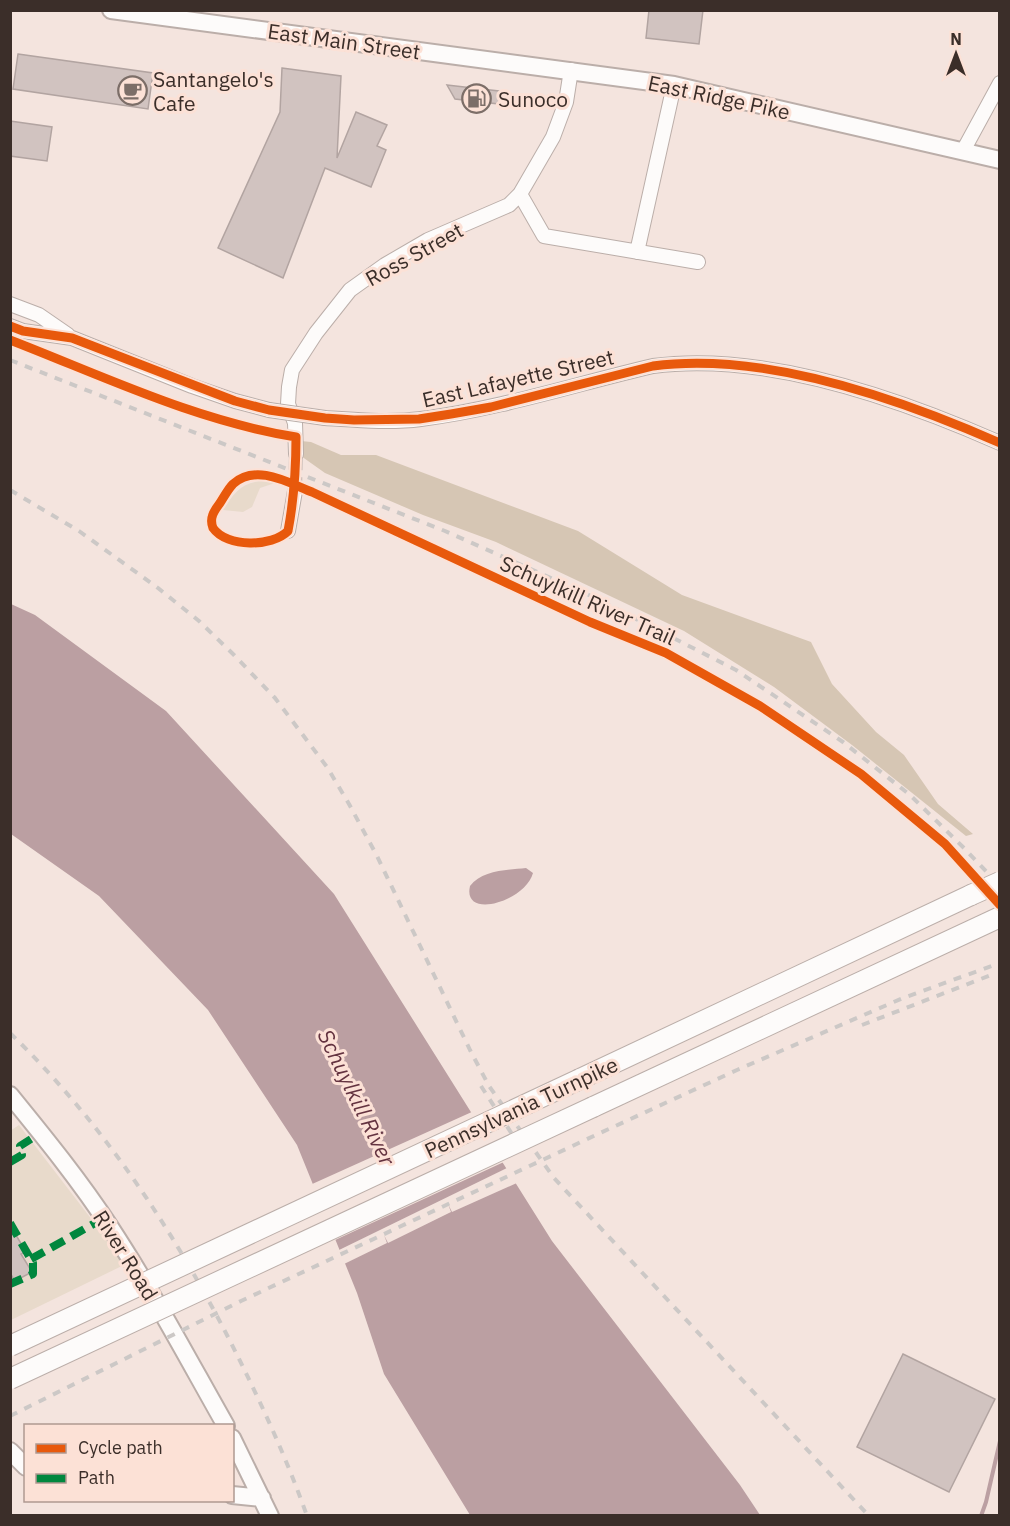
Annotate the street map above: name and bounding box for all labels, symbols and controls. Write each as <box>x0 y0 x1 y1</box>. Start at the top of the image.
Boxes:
street label: East Main Street <box>266 16 422 66</box>
north arrow <box>926 24 986 84</box>
text: N <box>950 29 962 49</box>
place label: Santangelo's Cafe <box>153 65 274 117</box>
street label: East Ridge Pike <box>645 68 793 126</box>
cafe icon: Santangelo's Cafe <box>116 75 148 107</box>
fuel station icon: Sunoco <box>461 83 493 115</box>
place label: Sunoco <box>498 85 568 113</box>
street label: Ross Street <box>360 216 468 292</box>
street label: East Lafayette Street <box>419 342 617 414</box>
street label: Schuylkill River Trail <box>496 549 680 651</box>
water label: Schuylkill River <box>312 1024 403 1171</box>
street label: Pennsylvania Turnpike <box>420 1050 622 1164</box>
street label: River Road <box>87 1205 165 1305</box>
legend <box>24 1424 234 1502</box>
text: Cycle path <box>78 1436 163 1459</box>
text: Path <box>78 1466 115 1489</box>

